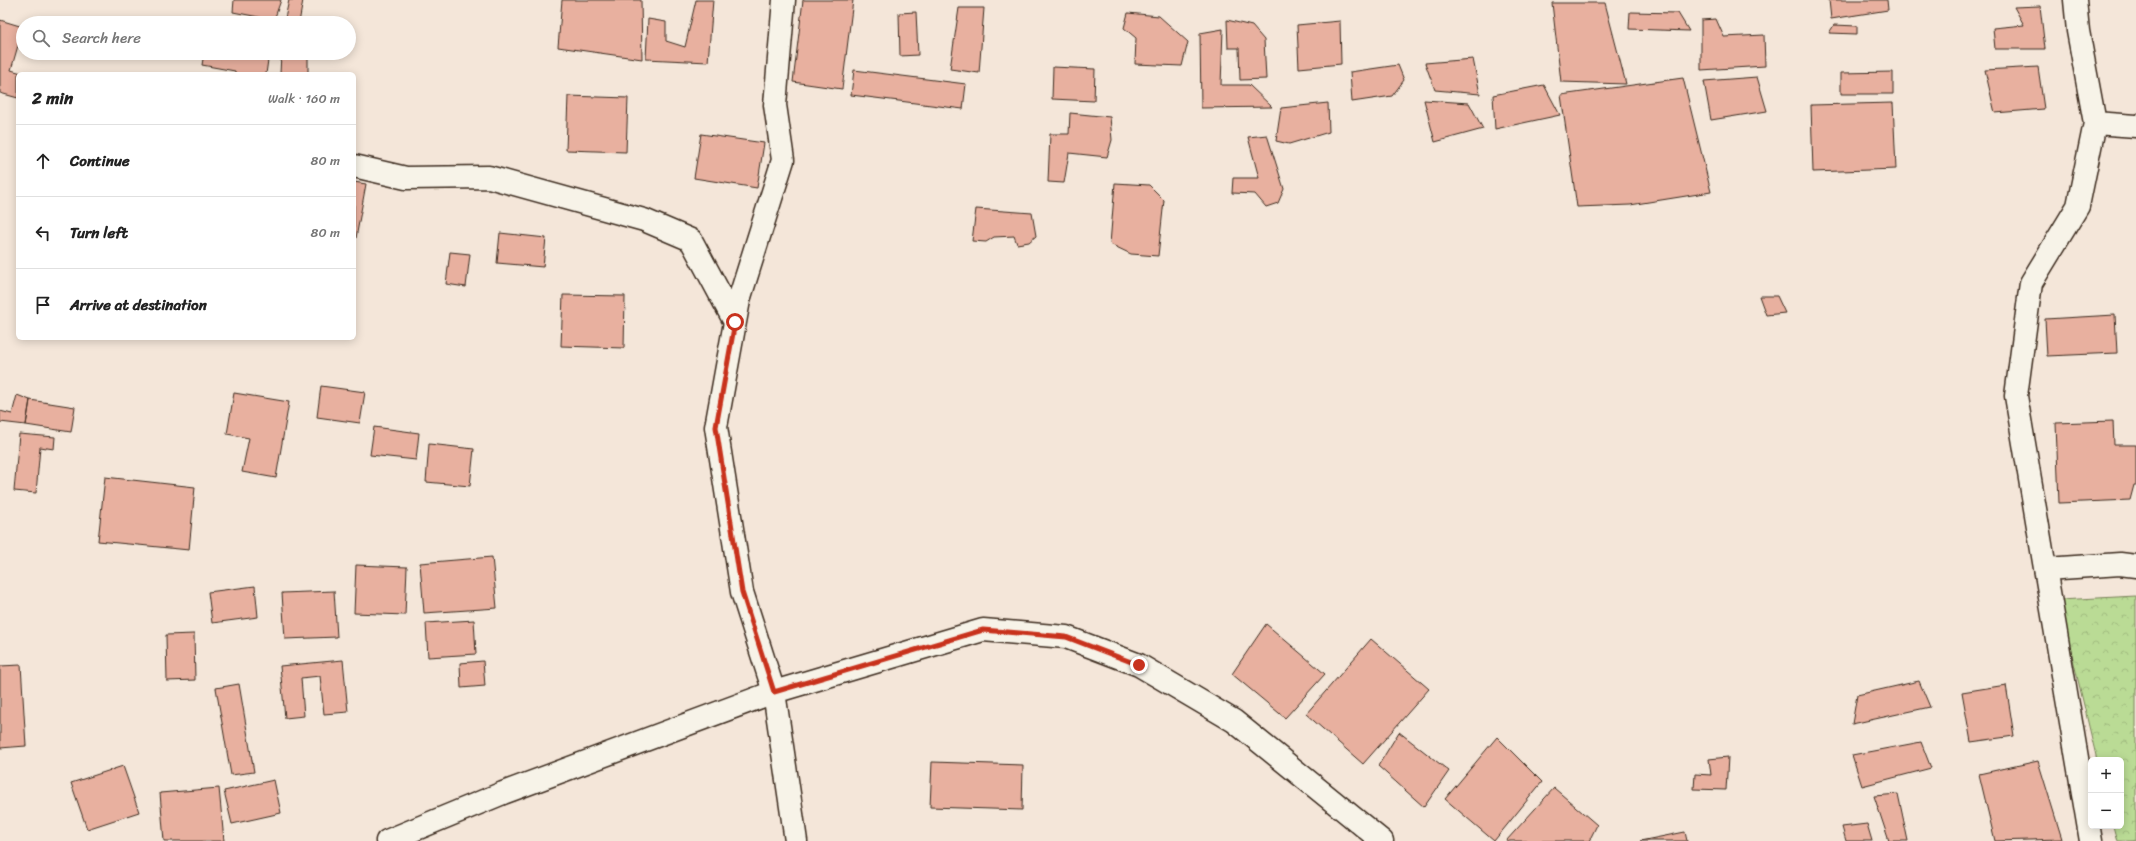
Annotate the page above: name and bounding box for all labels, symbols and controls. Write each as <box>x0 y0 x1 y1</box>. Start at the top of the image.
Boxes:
search box <box>16 16 356 60</box>
text: Search here <box>62 25 141 51</box>
icon: search <box>30 27 52 49</box>
text: 2 min <box>32 83 73 113</box>
text: Walk · 160 m <box>268 87 340 110</box>
text: Continue <box>70 148 130 174</box>
text: 80 m <box>311 149 340 172</box>
icon: ahead <box>32 150 54 172</box>
text: Turn left <box>70 220 128 246</box>
text: 80 m <box>311 221 340 244</box>
icon: left <box>32 222 54 244</box>
text: Arrive at destination <box>70 292 207 318</box>
icon: arrive <box>32 294 54 316</box>
route start <box>726 313 744 331</box>
route end <box>1130 656 1148 674</box>
map controls <box>2088 757 2124 829</box>
button: + <box>2088 757 2124 793</box>
button: − <box>2088 793 2124 829</box>

